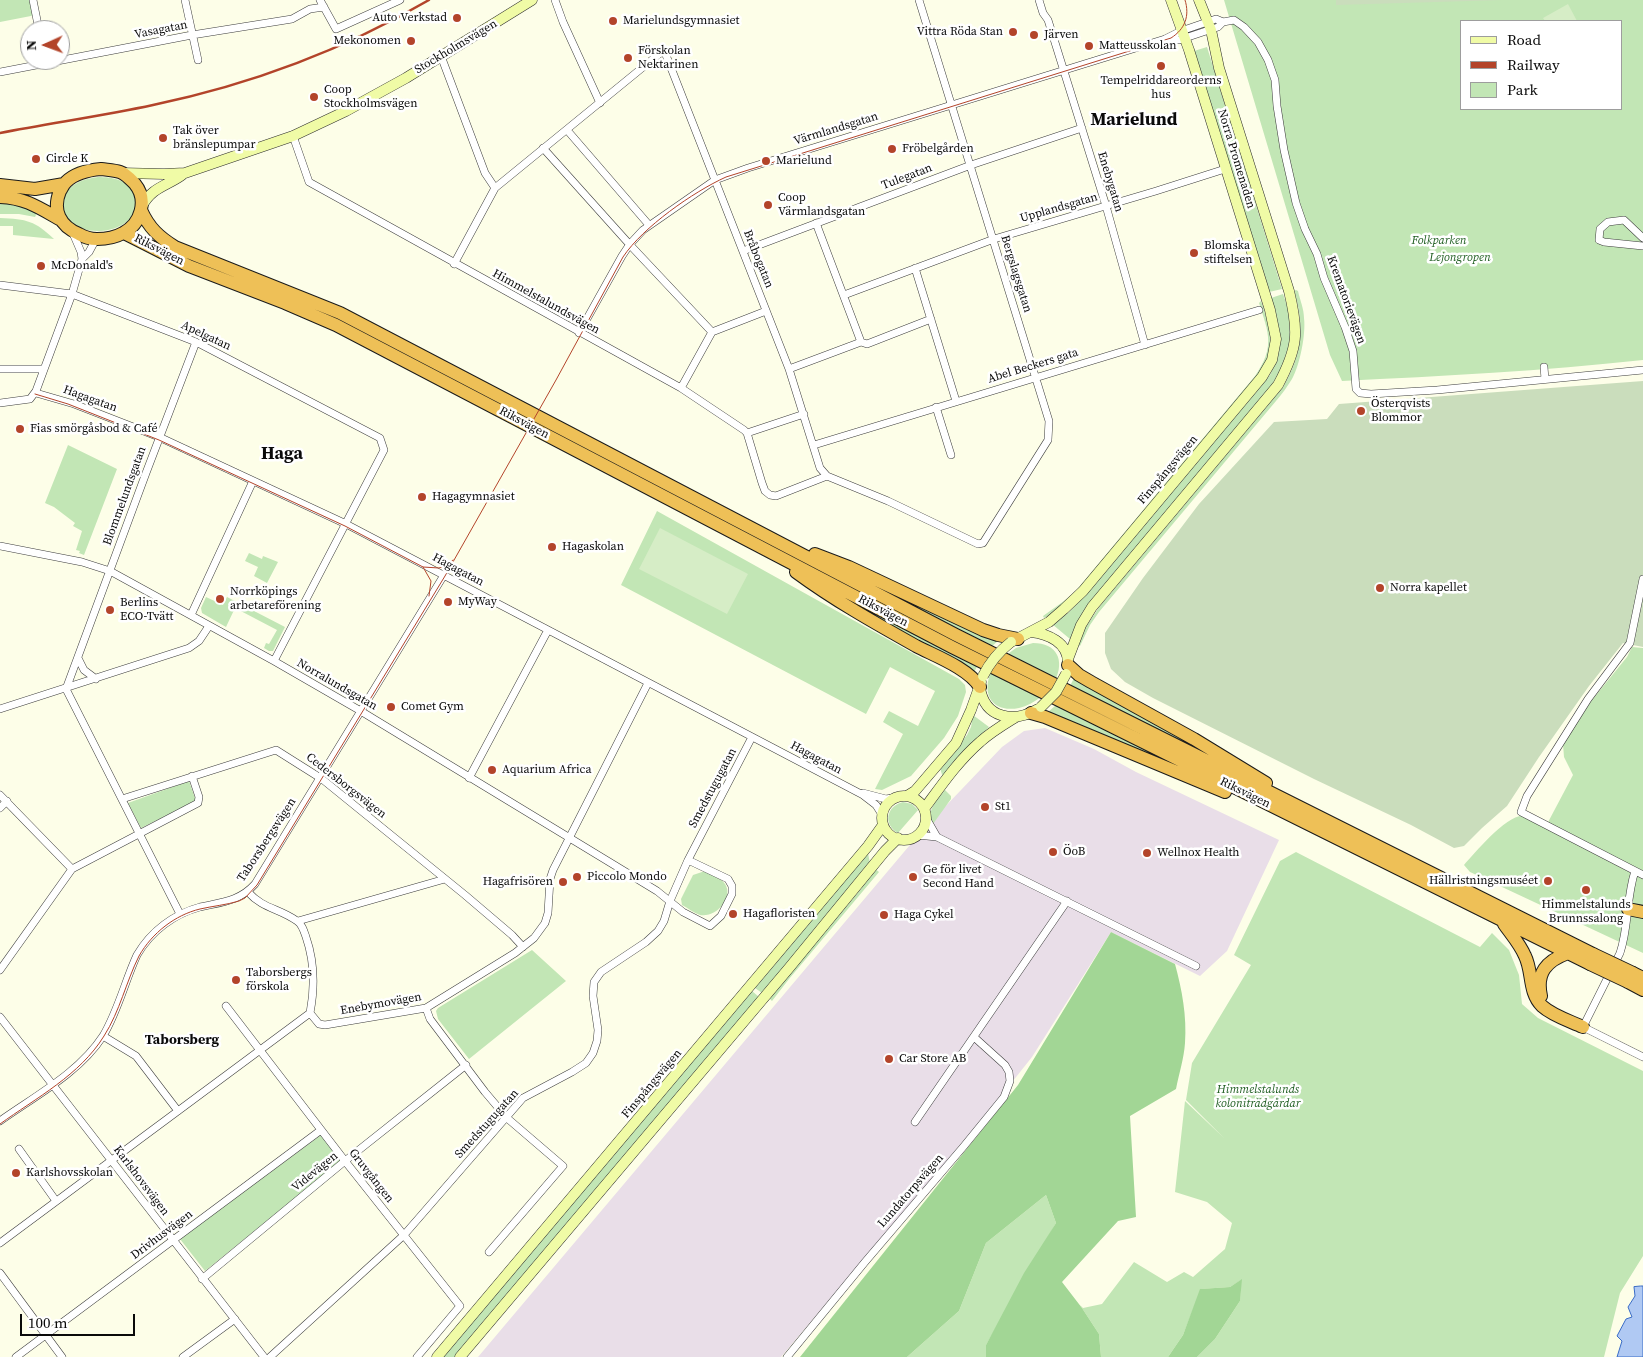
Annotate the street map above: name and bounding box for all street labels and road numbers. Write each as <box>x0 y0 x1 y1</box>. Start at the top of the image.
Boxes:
street label: Stockholmsvägen <box>412 17 500 77</box>
street label: Vasagatan <box>133 18 189 42</box>
street label: Norra Promenaden <box>1214 108 1258 210</box>
street label: Värmlandsgatan <box>792 109 880 149</box>
street label: Enebygatan <box>1094 150 1126 214</box>
street label: Tulegatan <box>880 161 934 193</box>
street label: Upplandsgatan <box>1019 190 1099 226</box>
street label: Bråbogatan <box>740 228 776 290</box>
street label: Riksvägen <box>132 231 186 269</box>
street label: Bergslagsgatan <box>997 234 1035 314</box>
street label: Krematorievägen <box>1323 254 1369 346</box>
street label: Himmelstalundsvägen <box>490 266 602 338</box>
street label: Apelgatan <box>179 318 233 354</box>
street label: Abel Beckers gata <box>986 345 1080 387</box>
street label: Hagagatan <box>61 383 119 415</box>
street label: Riksvägen <box>497 404 551 442</box>
street label: Finspångsvägen <box>1135 432 1201 508</box>
street label: Blommelundsgatan <box>100 445 150 547</box>
street label: Hagagatan <box>430 550 486 590</box>
street label: Riksvägen <box>856 592 910 630</box>
street label: Norralundsgatan <box>294 656 380 714</box>
street label: Hagagatan <box>788 738 844 778</box>
street label: Smedstugugatan <box>686 746 740 830</box>
street label: Cedersborgsvägen <box>303 750 389 822</box>
street label: Riksvägen <box>1217 775 1273 811</box>
street label: Taborsbergsvägen <box>234 795 300 885</box>
street label: Enebymovägen <box>339 990 423 1018</box>
street label: Finspångsvägen <box>619 1046 685 1122</box>
street label: Smedstugugatan <box>452 1086 522 1162</box>
street label: Karlshovsvägen <box>110 1143 172 1219</box>
street label: Gruvgången <box>345 1146 397 1206</box>
street label: Videvägen <box>289 1149 341 1195</box>
street label: Lundatorpsvägen <box>875 1151 947 1231</box>
street label: Drivhusvägen <box>128 1207 196 1263</box>

